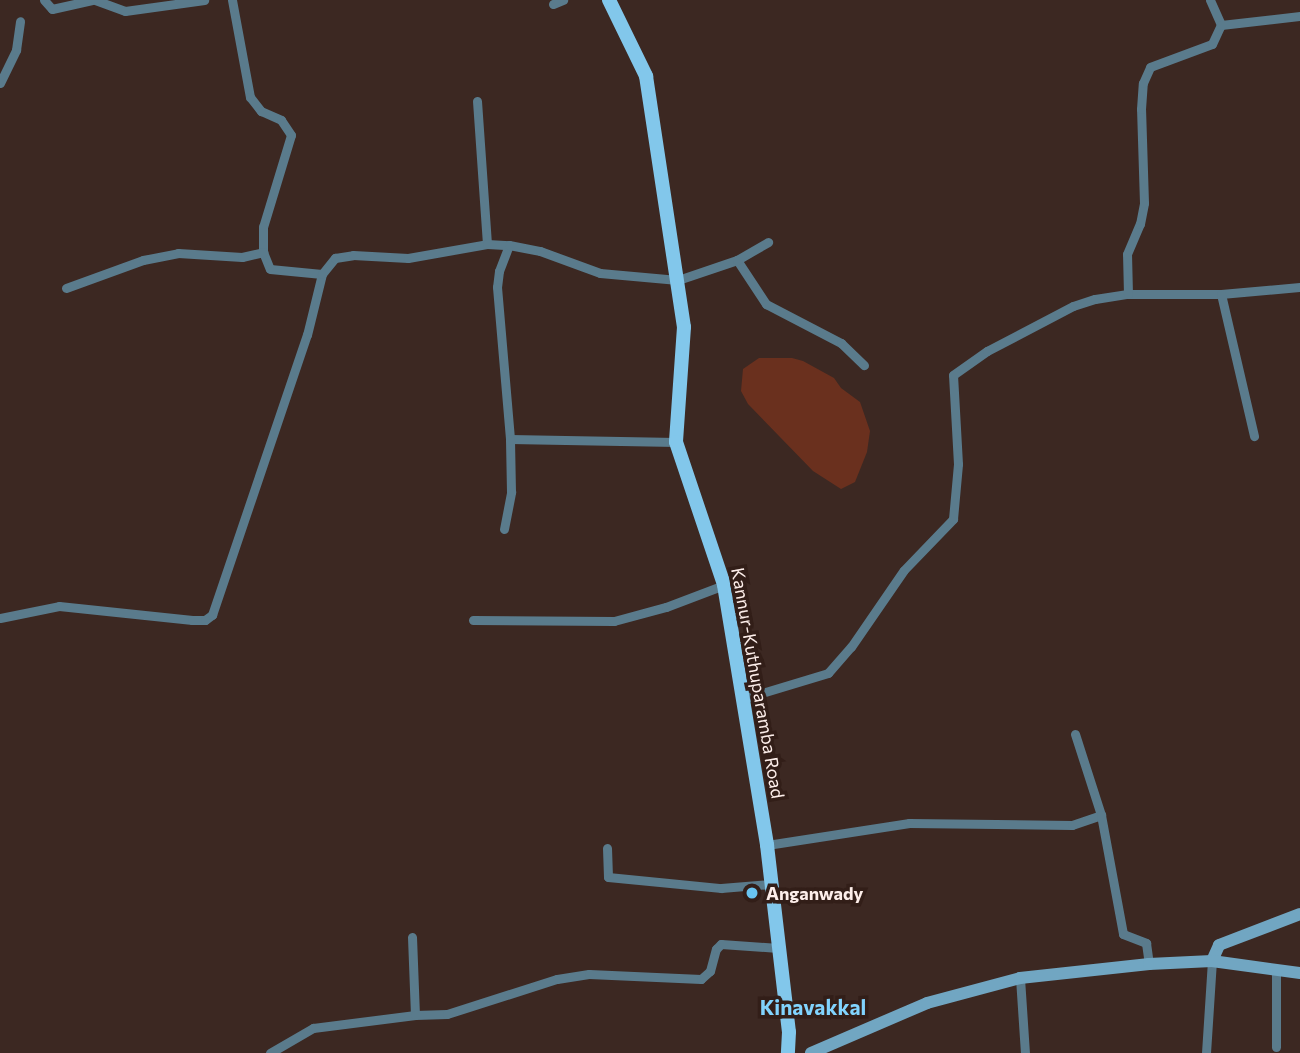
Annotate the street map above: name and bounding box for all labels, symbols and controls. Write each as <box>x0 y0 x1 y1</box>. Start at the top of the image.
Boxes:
street label: Kannur-Kuthuparamba Road <box>727 566 789 800</box>
place label: Anganwady <box>766 882 863 904</box>
marker: Anganwady <box>744 885 760 901</box>
district label: Kinavakkal <box>760 994 866 1020</box>

